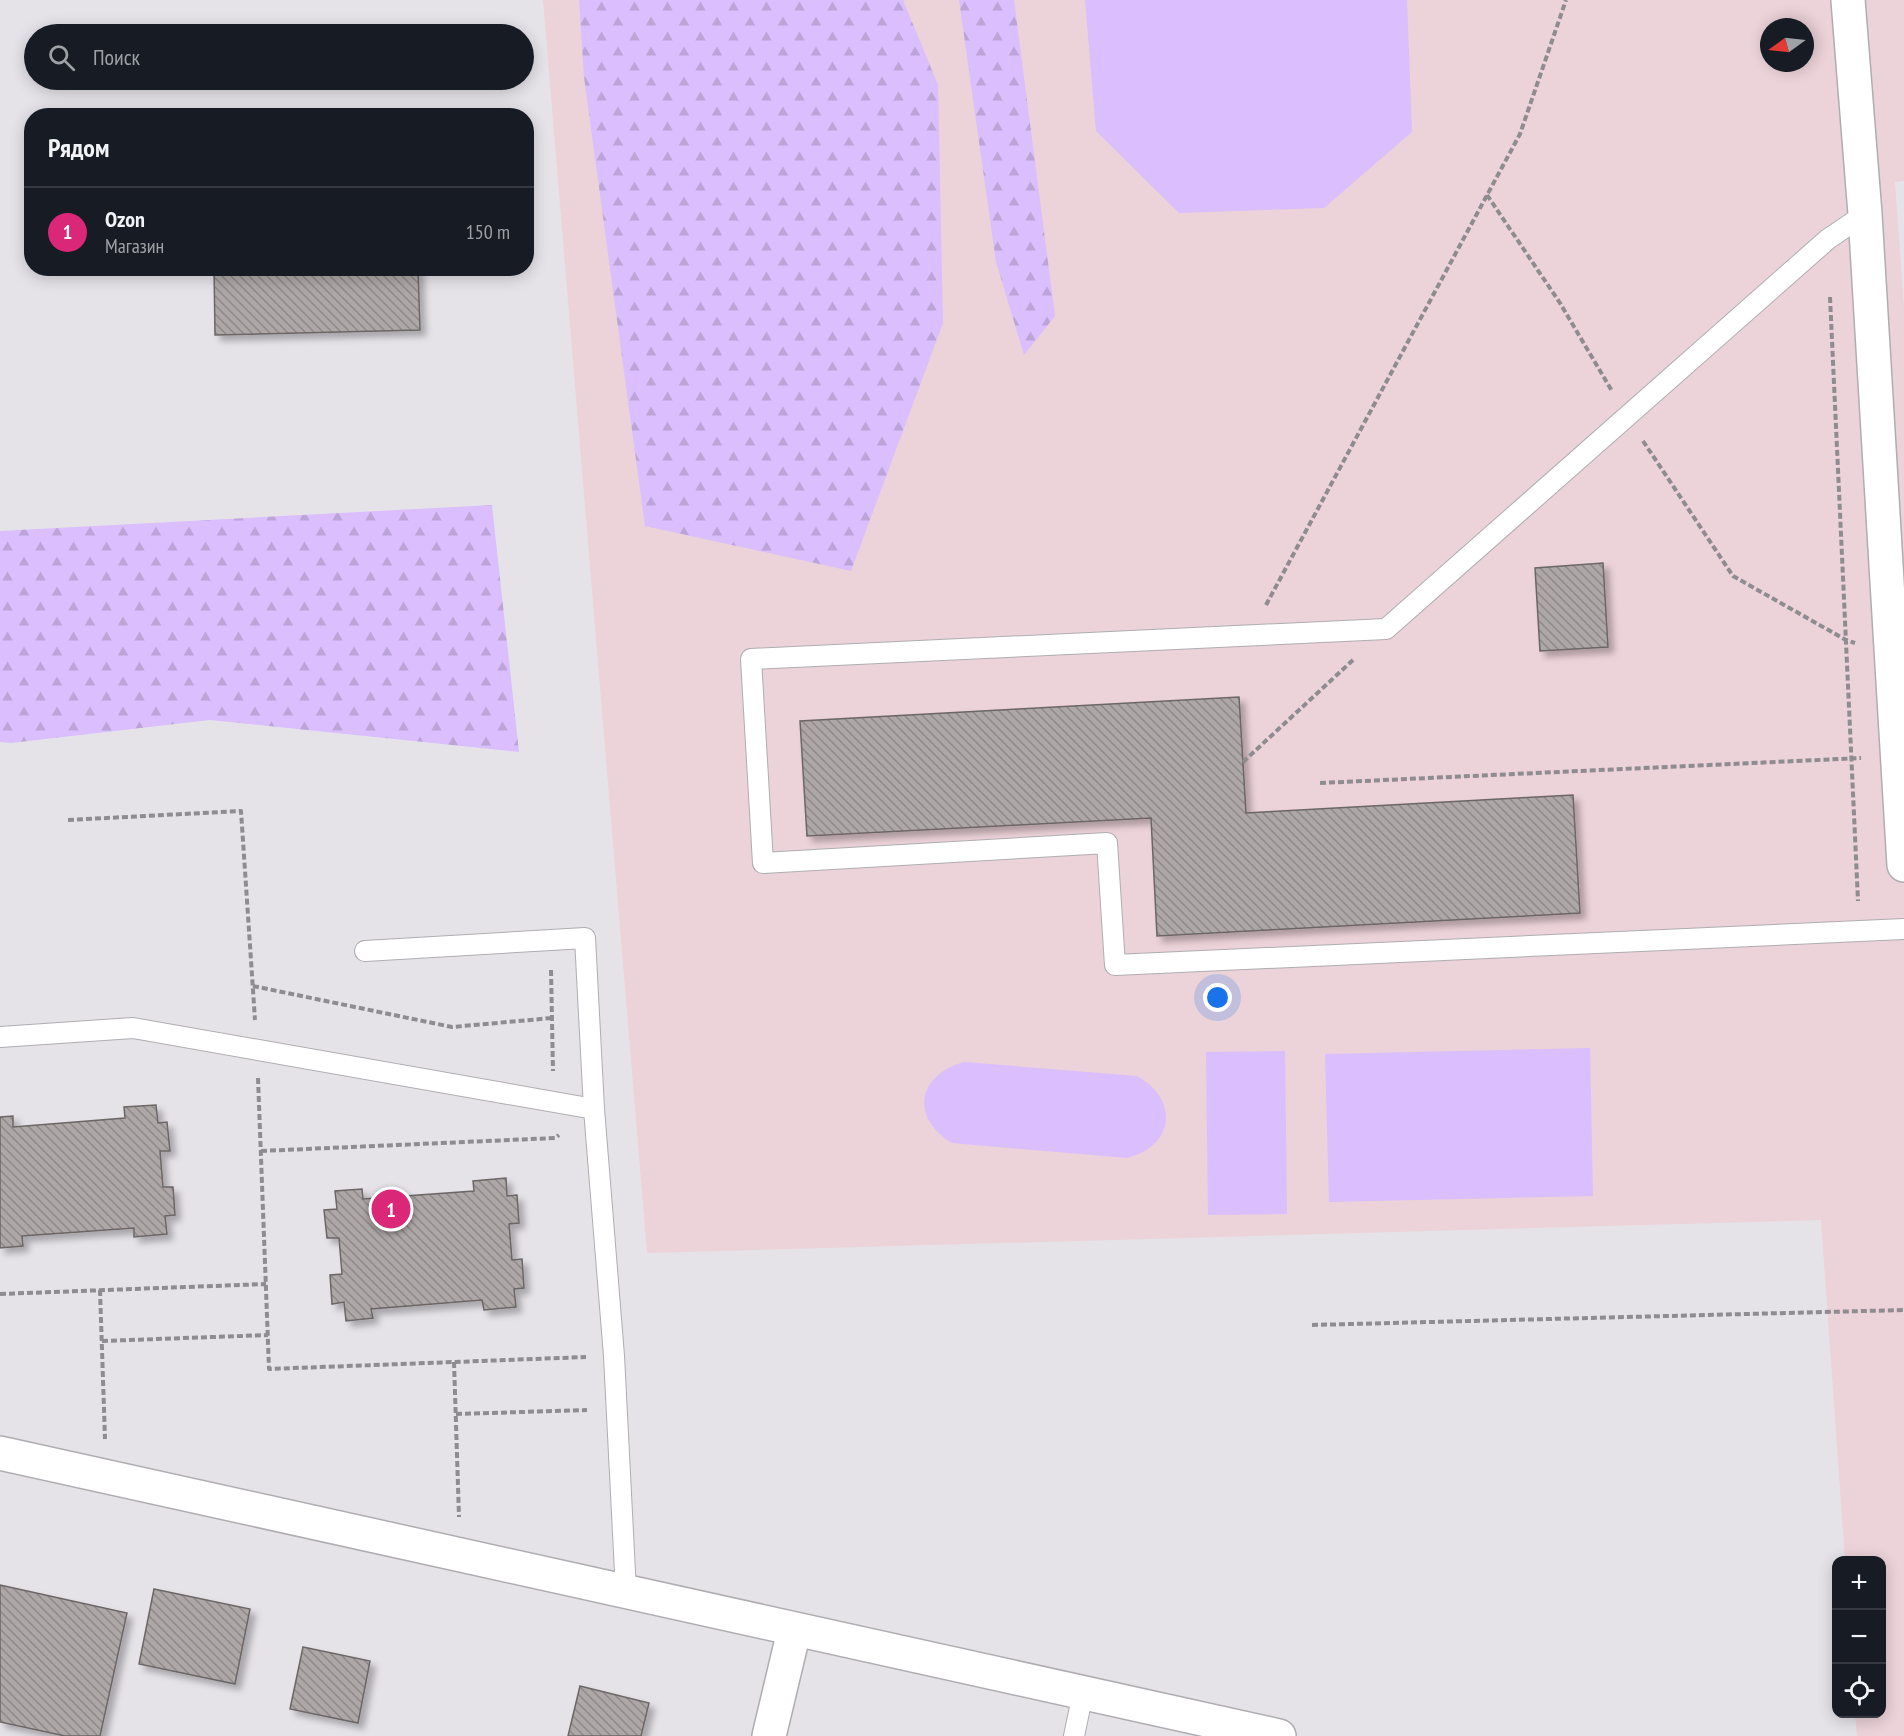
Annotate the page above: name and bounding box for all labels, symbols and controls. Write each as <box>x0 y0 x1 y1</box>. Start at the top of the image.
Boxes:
north arrow <box>1760 18 1814 72</box>
search box <box>24 24 534 90</box>
icon: search <box>45 41 78 74</box>
text: Поиск <box>93 43 140 71</box>
text: Рядом <box>48 131 109 164</box>
text: Ozon <box>105 205 145 233</box>
text: 1 <box>63 219 72 245</box>
text: 150 m <box>466 219 510 245</box>
text: Магазин <box>105 233 164 259</box>
your location <box>1203 983 1232 1012</box>
pin: 1 <box>372 1186 410 1232</box>
map controls <box>1832 1556 1886 1718</box>
button: + <box>1832 1556 1886 1610</box>
button: − <box>1832 1610 1886 1664</box>
button: locate <box>1832 1664 1886 1718</box>

